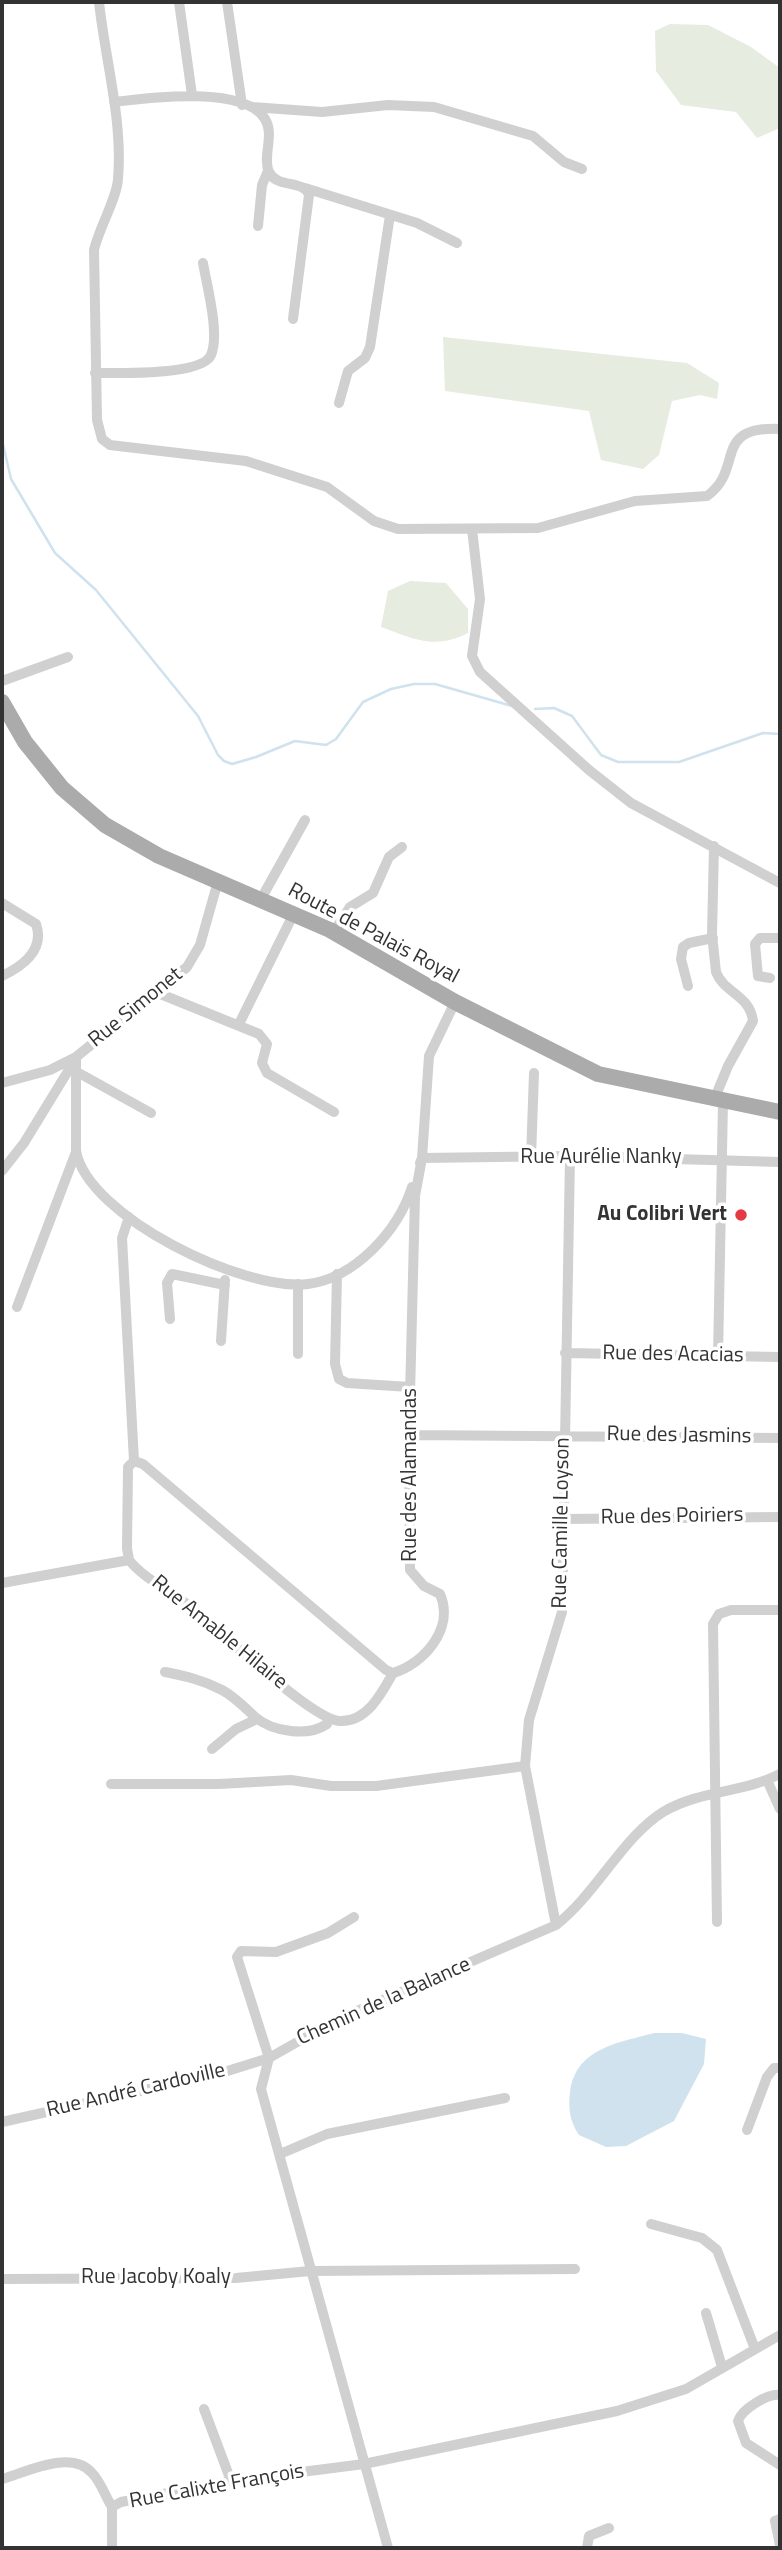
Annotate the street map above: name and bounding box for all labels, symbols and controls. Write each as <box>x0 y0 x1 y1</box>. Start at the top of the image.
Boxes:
street label: Route de Palais Royal <box>283 878 463 990</box>
street label: Rue Simonet <box>84 963 188 1053</box>
street label: Rue Aurélie Nanky <box>520 1145 682 1171</box>
place label: Au Colibri Vert <box>597 1202 727 1228</box>
marker: Au Colibri Vert <box>733 1207 749 1223</box>
street label: Rue des Acacias <box>602 1341 744 1369</box>
street label: Rue des Alamandas <box>398 1388 424 1562</box>
street label: Rue des Jasmins <box>606 1422 752 1450</box>
street label: Rue Camille Loyson <box>548 1437 576 1609</box>
street label: Rue des Poiriers <box>600 1503 744 1531</box>
street label: Rue Amable Hilaire <box>146 1571 292 1695</box>
street label: Chemin de la Balance <box>293 1952 475 2052</box>
street label: Rue André Cardoville <box>44 2058 228 2124</box>
street label: Rue Jacoby Koaly <box>81 2265 231 2291</box>
street label: Rue Calixte François <box>128 2459 306 2515</box>

